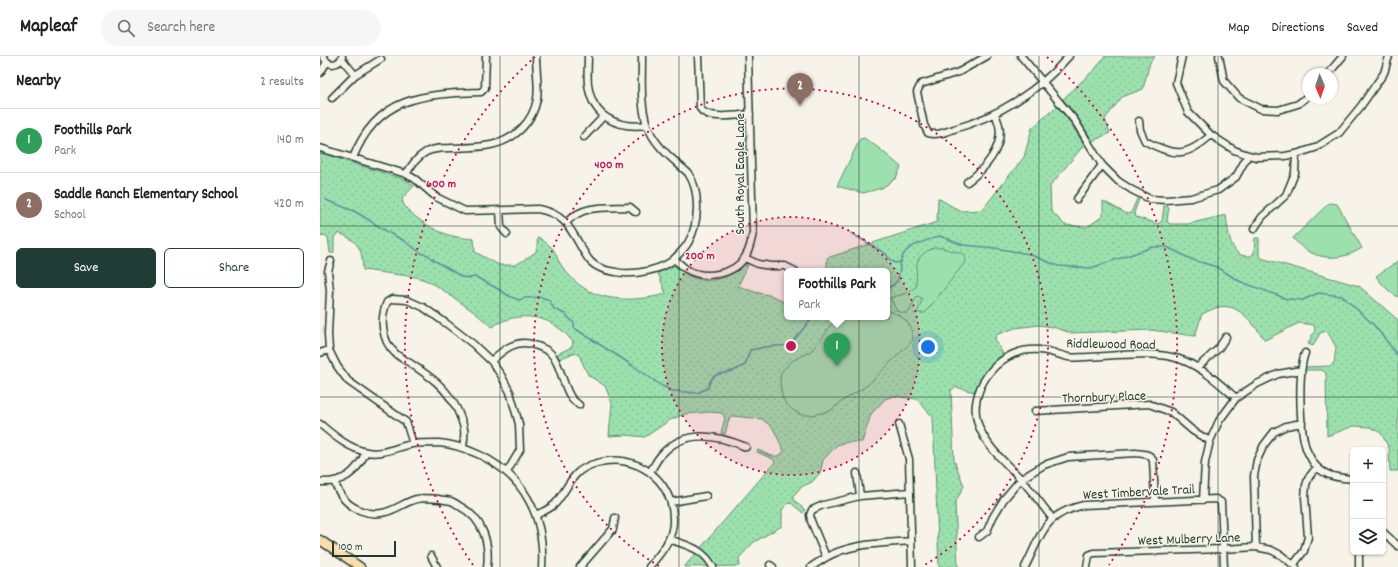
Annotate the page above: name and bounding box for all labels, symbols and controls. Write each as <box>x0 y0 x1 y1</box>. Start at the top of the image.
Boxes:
search box <box>101 10 381 46</box>
text: Mapleaf <box>20 14 77 41</box>
icon: search <box>115 17 137 39</box>
text: Search here <box>147 17 215 39</box>
text: Map <box>1228 18 1250 38</box>
text: Directions <box>1272 18 1325 38</box>
text: Saved <box>1347 18 1378 38</box>
north arrow <box>1302 68 1338 104</box>
text: Nearby <box>16 70 60 94</box>
text: 2 results <box>260 73 304 92</box>
pin: 2 <box>787 73 813 106</box>
street label: South Royal Eagle Lane <box>731 113 751 235</box>
text: Foothills Park <box>54 120 132 142</box>
text: 1 <box>28 131 30 150</box>
text: 140 m <box>277 131 304 150</box>
text: Park <box>54 142 76 161</box>
text: 400 m <box>594 157 624 174</box>
text: 600 m <box>426 176 456 193</box>
text: Saddle Ranch Elementary School <box>54 184 238 206</box>
text: 2 <box>26 195 32 214</box>
text: 420 m <box>274 195 304 214</box>
text: School <box>54 206 86 225</box>
button: Save <box>16 248 156 288</box>
button: Share <box>164 248 304 288</box>
text: 200 m <box>685 248 715 265</box>
popup <box>784 268 890 320</box>
text: Foothills Park <box>798 274 876 296</box>
text: Park <box>798 296 820 315</box>
pin: 1 <box>824 333 850 366</box>
street label: Riddlewood Road <box>1066 334 1156 356</box>
your location <box>918 337 938 357</box>
centre of rings <box>784 339 798 353</box>
street label: Thornbury Place <box>1062 387 1146 409</box>
map controls <box>1350 447 1386 555</box>
button: + <box>1350 447 1386 483</box>
street label: West Timbervale Trail <box>1083 480 1196 506</box>
button: − <box>1350 483 1386 519</box>
button: layers <box>1350 519 1386 555</box>
street label: West Mulberry Lane <box>1138 528 1241 552</box>
scale bar <box>332 539 396 558</box>
text: 100 m <box>338 540 362 556</box>

